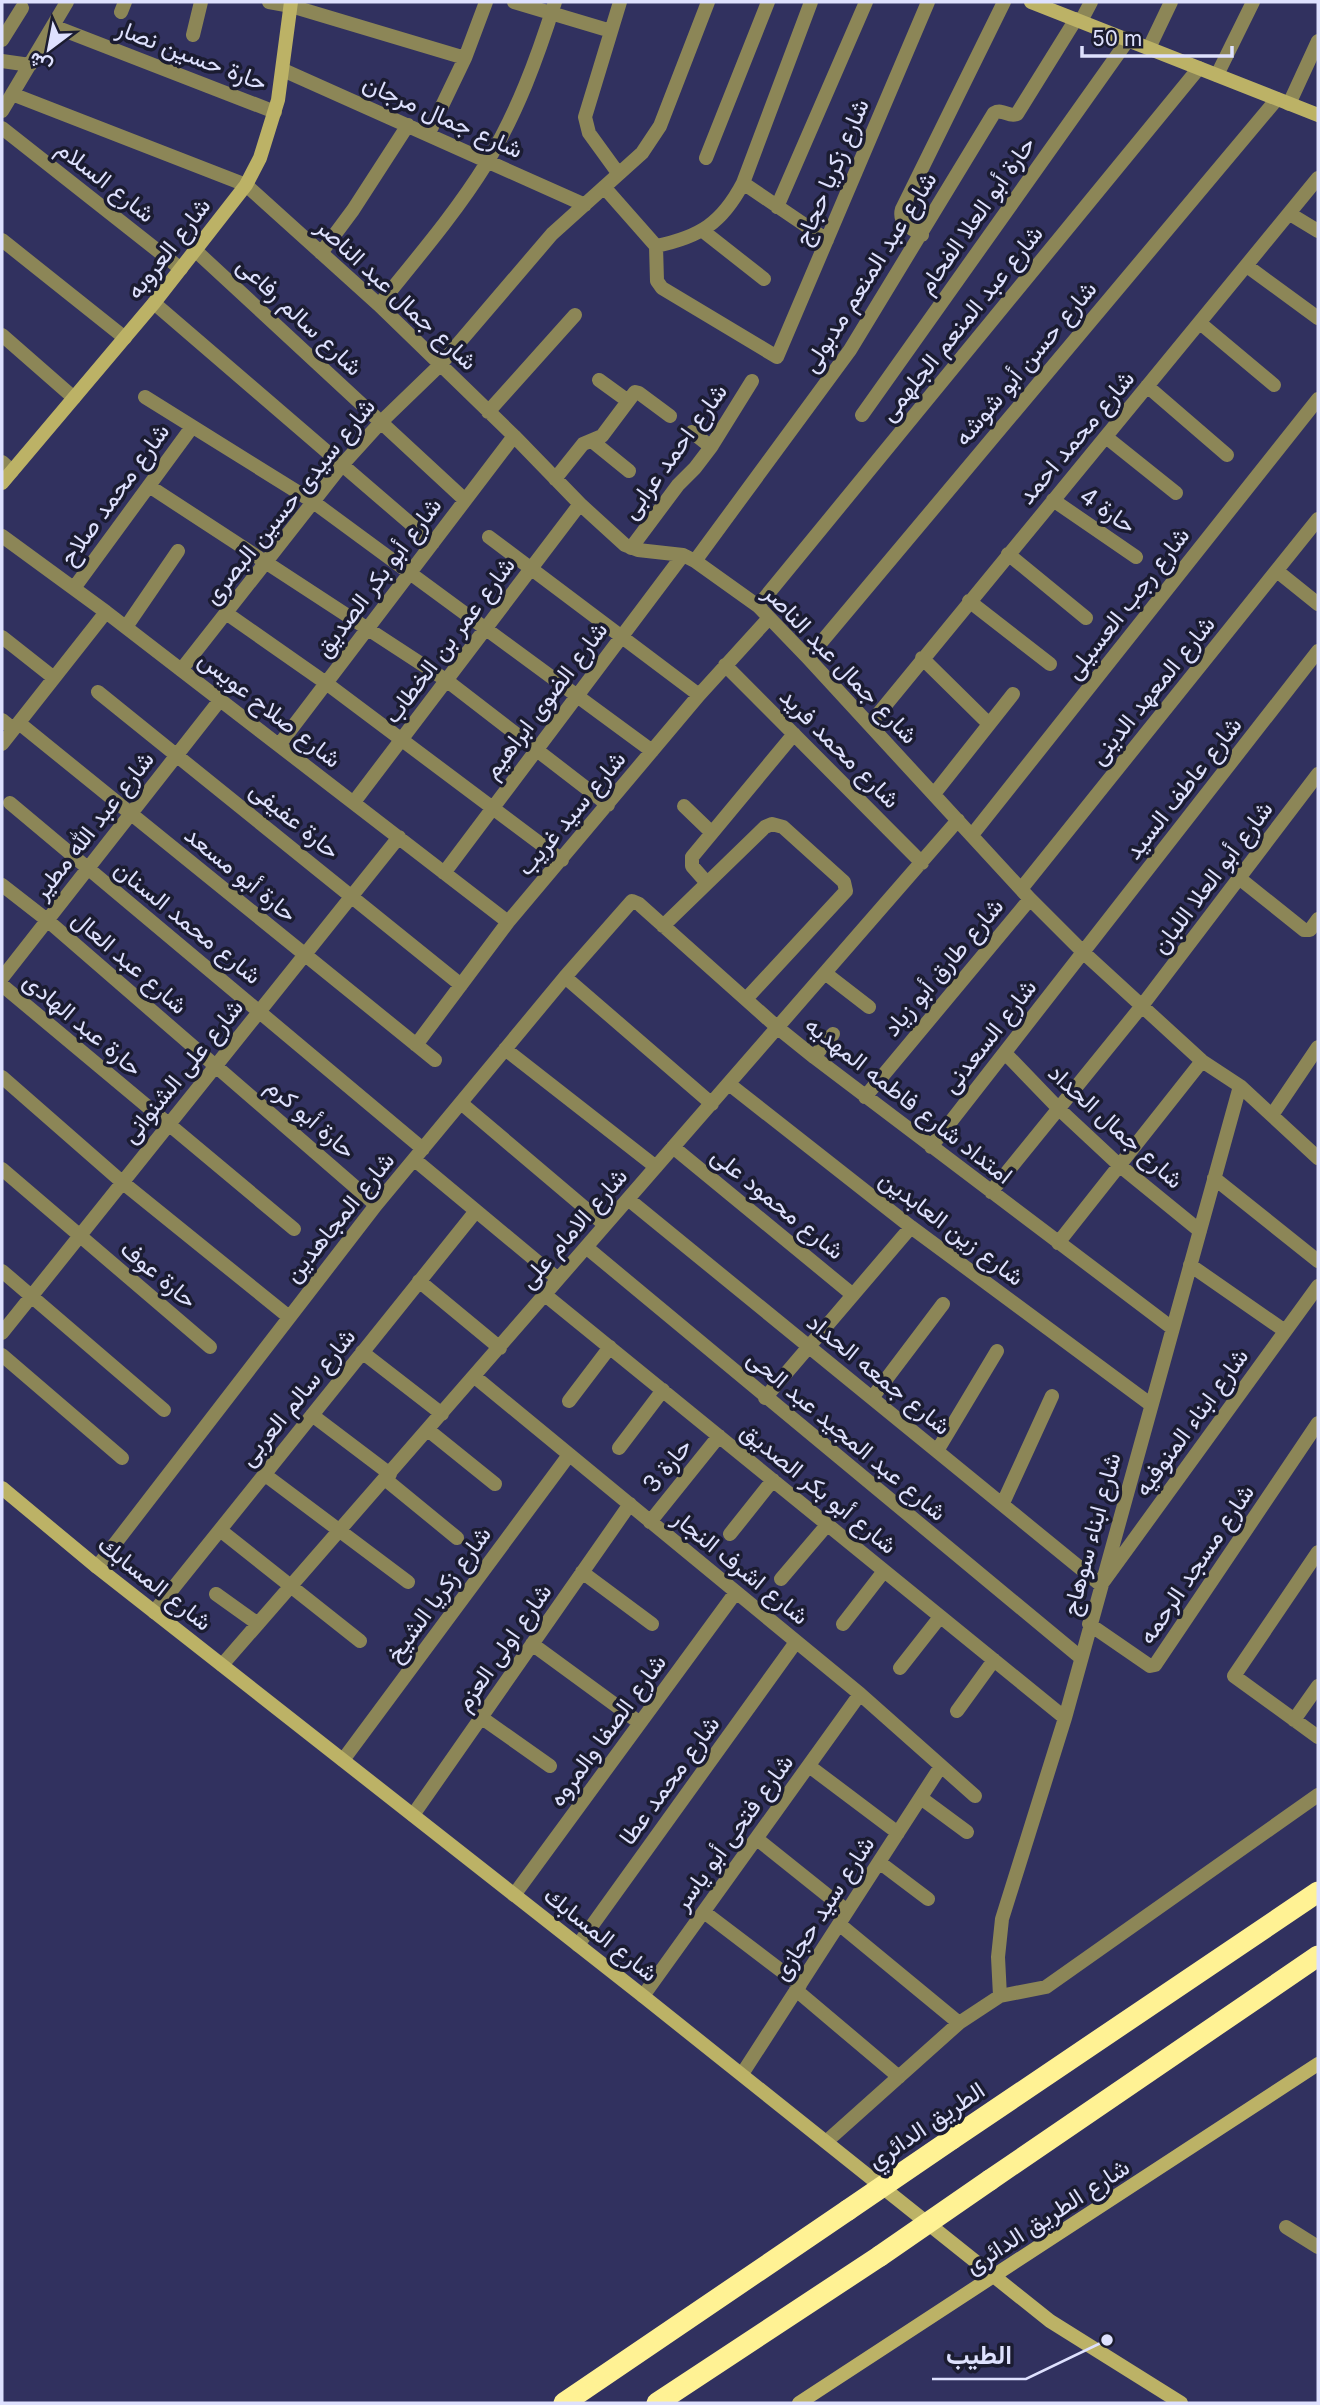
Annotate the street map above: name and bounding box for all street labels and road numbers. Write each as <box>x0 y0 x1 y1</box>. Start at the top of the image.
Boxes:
street label: حارة حسين نصار <box>112 13 271 98</box>
street label: شارع جمال مرجان <box>358 68 527 166</box>
street label: شارع زكريا حجاج <box>787 94 877 250</box>
street label: حارة أبو العلا الفحام <box>911 131 1043 300</box>
street label: شارع السلام <box>50 134 161 230</box>
street label: شارع عبد المنعم مدبولى <box>795 166 944 379</box>
street label: شارع العروبه <box>120 192 218 306</box>
street label: شارع جمال عبد الناصر <box>308 211 484 378</box>
street label: شارع عبد المنعم الجلهمى <box>873 219 1050 428</box>
street label: شارع سالم رفاعى <box>230 250 369 383</box>
street label: شارع حسن أبو شوشه <box>948 275 1104 453</box>
street label: شارع محمد احمد <box>1012 364 1142 511</box>
street label: شارع احمد عرابى <box>615 378 735 526</box>
street label: شارع سيدى حسين البصرى <box>197 392 383 611</box>
street label: شارع محمد صلاح <box>53 418 177 572</box>
street label: حارة 4 <box>1074 480 1142 541</box>
street label: شارع أبو بكر الصديق <box>309 491 449 664</box>
street label: شارع رجب العسيلى <box>1059 521 1197 686</box>
street label: شارع عمر بن الخطاب <box>377 551 523 730</box>
street label: شارع جمال عبد الناصر <box>756 578 924 751</box>
street label: شارع المعهد الدينى <box>1083 610 1222 771</box>
street label: شارع الضوى ابراهيم <box>477 616 615 785</box>
street label: شارع صلاح عويس <box>192 644 347 775</box>
street label: شارع محمد فريد <box>772 682 906 816</box>
street label: شارع عاطف السيد <box>1118 711 1249 866</box>
street label: شارع عبد الله مطير <box>26 745 161 907</box>
street label: شارع سيد غريب <box>510 745 633 882</box>
street label: حارة عفيفى <box>244 775 346 866</box>
street label: شارع أبو العلا اللبان <box>1145 795 1280 960</box>
street label: حارة أبو مسعد <box>178 820 303 929</box>
street label: شارع محمد السنان <box>107 854 267 992</box>
street label: شارع طارق أبو زياد <box>877 892 1011 1043</box>
street label: شارع عبد العال <box>65 904 194 1021</box>
street label: حارة عبد الهادى <box>17 966 148 1083</box>
street label: شارع السعدنى <box>935 973 1044 1100</box>
street label: شارع على الشنوانى <box>115 993 251 1150</box>
street label: امتداد شارع فاطمه المهديه <box>798 1010 1019 1192</box>
street label: شارع جمال الحداد <box>1041 1058 1190 1196</box>
street label: حارة أبو كرم <box>259 1071 362 1166</box>
street label: شارع محمود على <box>704 1141 850 1267</box>
street label: شارع المجاهدين <box>278 1146 402 1289</box>
street label: شارع الامام على <box>513 1162 635 1295</box>
street label: شارع زين العابدين <box>873 1164 1030 1293</box>
street label: حارة عوف <box>114 1234 203 1315</box>
street label: شارع جمعه الحداد <box>800 1307 957 1442</box>
street label: شارع سالم العربى <box>233 1322 363 1473</box>
street label: شارع ابناء المنوفيه <box>1128 1342 1256 1503</box>
street label: شارع عبد المجيد عبد الحى <box>740 1343 952 1528</box>
street label: شارع أبو بكر الصديق <box>734 1416 903 1561</box>
street label: حارة 3 <box>636 1432 698 1499</box>
street label: شارع ابناء سوهاج <box>1055 1450 1129 1619</box>
street label: شارع مسجد الرحمه <box>1132 1479 1262 1650</box>
street label: شارع اشرف النجار <box>665 1503 815 1632</box>
street label: شارع زكريا الشيخ <box>379 1520 499 1669</box>
street label: شارع المسابك <box>91 1529 218 1638</box>
street label: شارع اولى العزم <box>449 1578 559 1717</box>
street label: شارع الصفا والمروه <box>542 1648 673 1813</box>
street label: شارع محمد عطا <box>612 1710 727 1851</box>
street label: شارع فتحى أبو ياسر <box>666 1749 801 1917</box>
street label: شارع سيد حجازى <box>766 1830 882 1987</box>
street label: شارع المسابك <box>537 1880 664 1989</box>
street label: الطريق الدائري <box>862 2075 993 2179</box>
street label: شارع الطريق الدائرى <box>959 2152 1136 2282</box>

